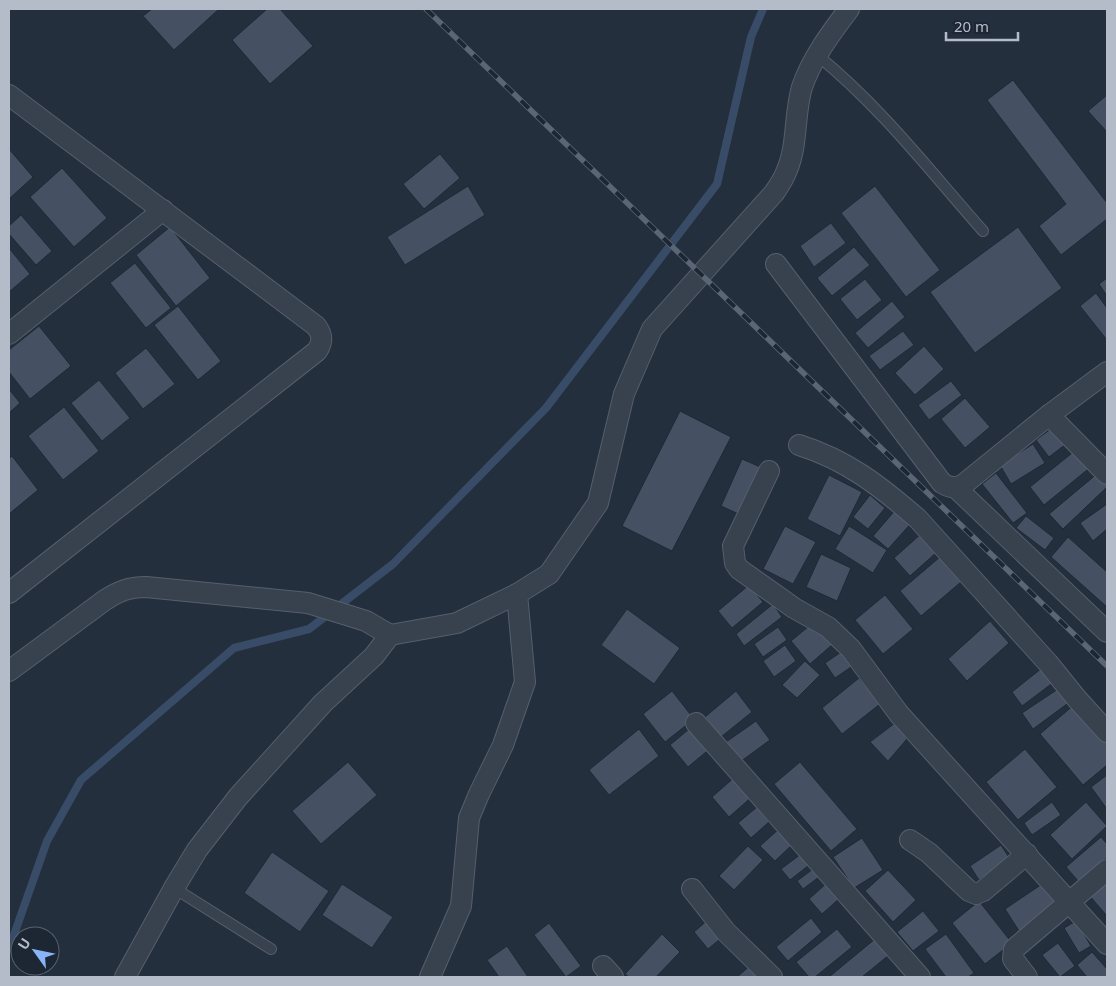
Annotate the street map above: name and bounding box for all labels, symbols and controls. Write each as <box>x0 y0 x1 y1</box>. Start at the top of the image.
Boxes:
scale bar <box>946 10 1018 42</box>
text: 20 m <box>954 16 989 36</box>
north arrow <box>10 926 60 976</box>
text: U <box>13 934 35 953</box>

